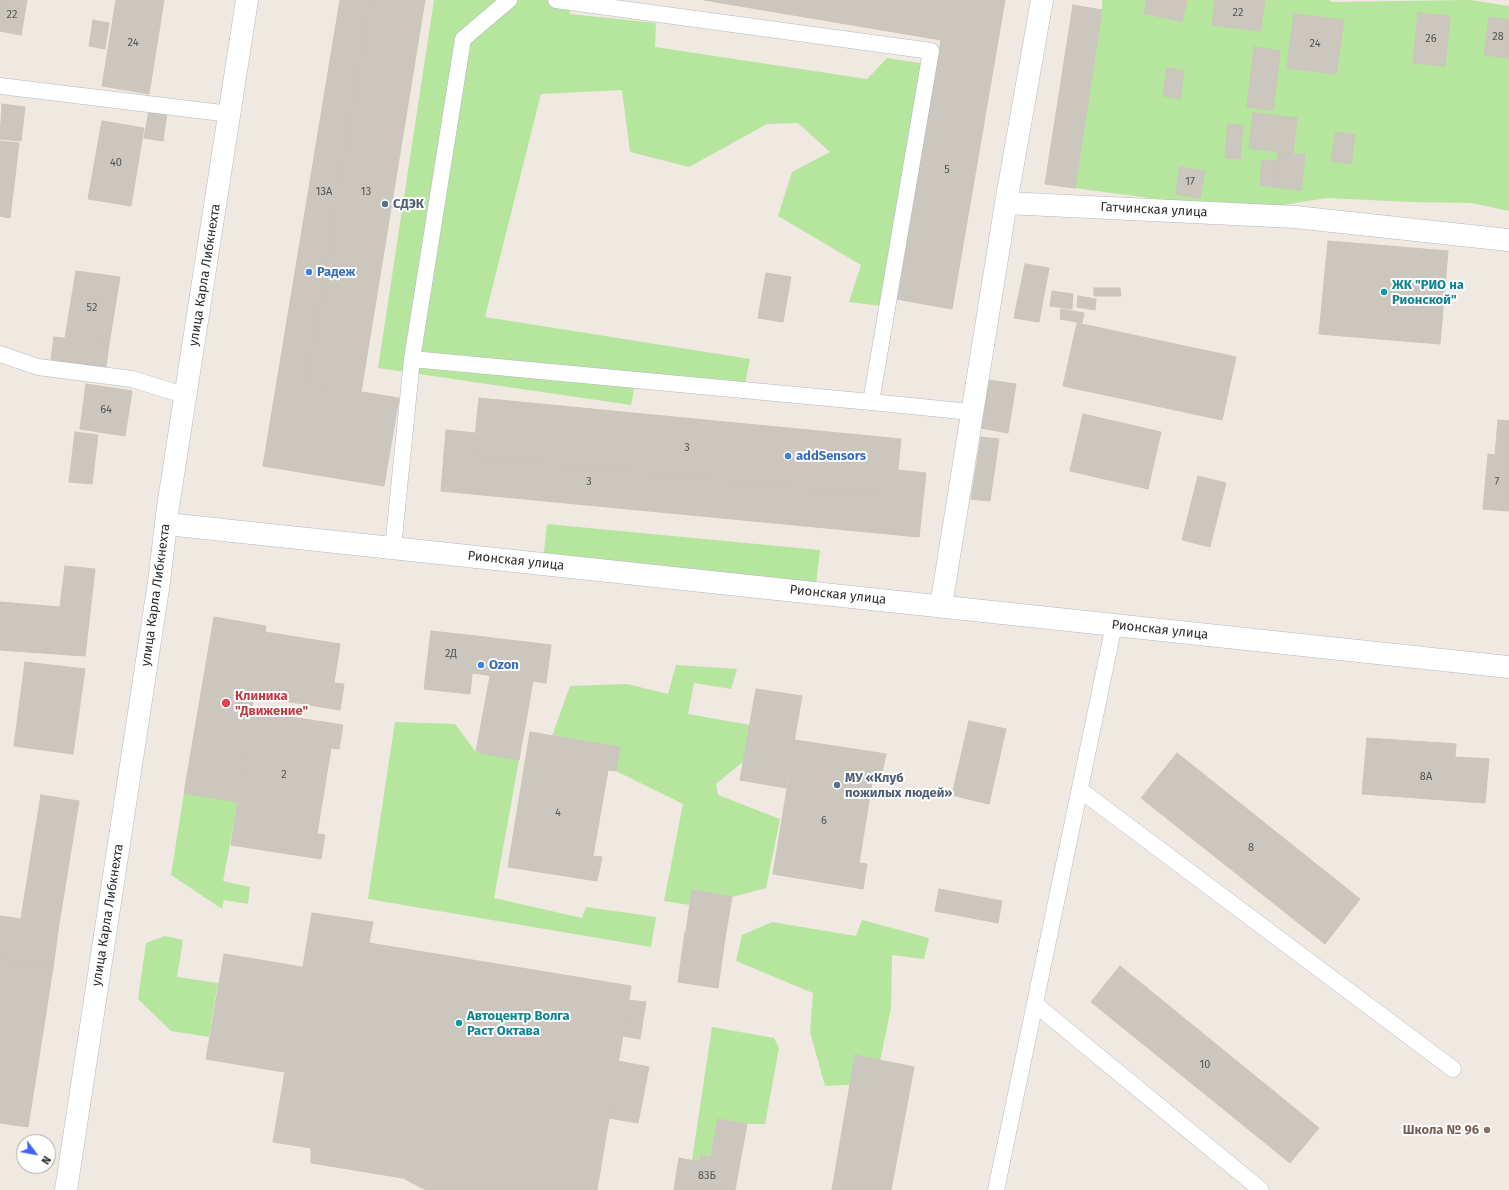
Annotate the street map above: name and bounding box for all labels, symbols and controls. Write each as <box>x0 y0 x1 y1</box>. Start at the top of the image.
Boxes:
house number: 22 <box>1233 6 1243 20</box>
house number: 22 <box>7 8 17 22</box>
house number: 28 <box>1492 30 1504 44</box>
house number: 26 <box>1425 32 1437 46</box>
house number: 24 <box>128 36 138 50</box>
house number: 24 <box>1310 37 1320 51</box>
house number: 40 <box>110 156 122 170</box>
house number: 5 <box>944 163 950 177</box>
house number: 17 <box>1185 175 1195 189</box>
house number: 13А <box>316 185 332 199</box>
house number: 13 <box>361 185 371 199</box>
place label: СДЭК <box>393 196 424 212</box>
marker: СДЭК <box>380 199 390 209</box>
street label: Гатчинская улица <box>1100 199 1208 221</box>
street label: улица Карла Либкнехта <box>186 203 224 347</box>
place label: Радеж <box>317 264 355 280</box>
marker: Радеж <box>304 267 314 277</box>
place label: ЖК "РИО на Рионской" <box>1392 277 1464 308</box>
marker: ЖК "РИО на Рионской" <box>1379 287 1389 297</box>
house number: 52 <box>87 301 97 315</box>
house number: 64 <box>100 403 112 417</box>
house number: 3 <box>684 441 690 455</box>
place label: addSensors <box>796 448 866 464</box>
marker: addSensors <box>783 451 793 461</box>
house number: 3 <box>586 475 592 489</box>
house number: 7 <box>1495 475 1499 489</box>
street label: улица Карла Либкнехта <box>138 523 174 667</box>
street label: Рионская улица <box>467 548 565 574</box>
street label: Рионская улица <box>789 582 887 608</box>
street label: Рионская улица <box>1111 617 1209 643</box>
house number: 2Д <box>445 647 457 661</box>
place label: Ozon <box>489 657 519 673</box>
marker: Ozon <box>476 660 486 670</box>
place label: Клиника "Движение" <box>235 688 308 719</box>
marker: Клиника "Движение" <box>220 697 232 709</box>
house number: 2 <box>281 768 287 782</box>
place label: МУ «Клуб пожилых людей» <box>845 770 952 801</box>
house number: 8А <box>1420 770 1432 784</box>
marker: МУ «Клуб пожилых людей» <box>832 780 842 790</box>
house number: 4 <box>555 806 561 820</box>
house number: 6 <box>821 814 827 828</box>
house number: 8 <box>1248 841 1254 855</box>
street label: улица Карла Либкнехта <box>89 843 127 987</box>
place label: Автоцентр Волга Раст Октава <box>467 1008 570 1039</box>
marker: Автоцентр Волга Раст Октава <box>454 1018 464 1028</box>
house number: 10 <box>1200 1058 1210 1072</box>
place label: Школа № 96 <box>1403 1122 1479 1138</box>
marker: Школа № 96 <box>1482 1125 1492 1135</box>
north arrow <box>16 1134 56 1174</box>
text: N <box>38 1154 53 1167</box>
house number: 83Б <box>698 1169 716 1183</box>

